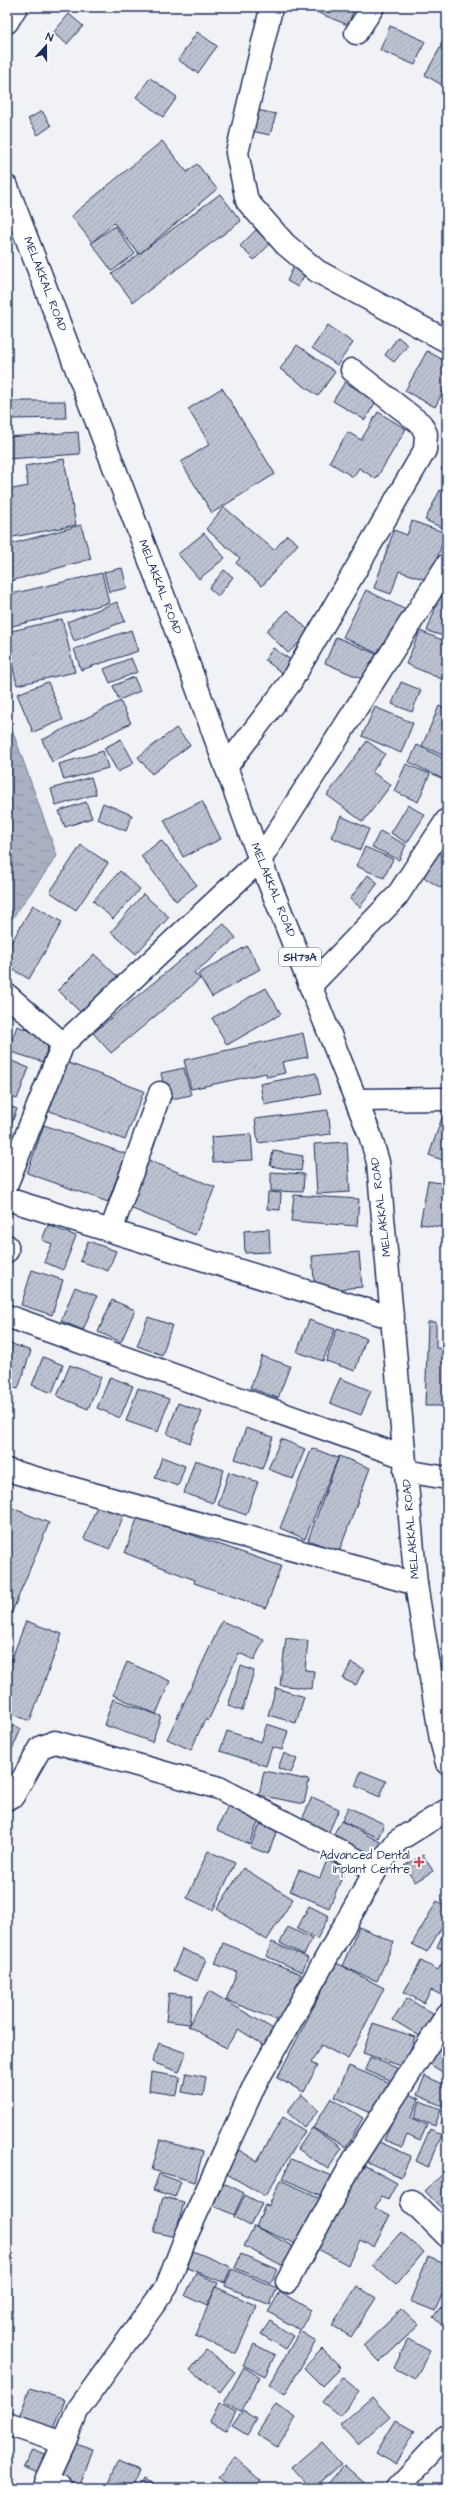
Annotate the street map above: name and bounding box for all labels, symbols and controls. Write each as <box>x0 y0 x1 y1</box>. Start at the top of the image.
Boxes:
north arrow <box>26 26 66 66</box>
text: N <box>43 29 55 45</box>
street label: MELAKKAL ROAD <box>19 234 71 334</box>
street label: MELAKKAL ROAD <box>134 537 186 637</box>
street label: MELAKKAL ROAD <box>246 840 300 940</box>
road number: SH73A <box>279 948 321 966</box>
street label: MELAKKAL ROAD <box>366 1156 396 1258</box>
street label: MELAKKAL ROAD <box>398 1478 424 1580</box>
place label: Advanced Dental Inplant Centre <box>320 1847 410 1878</box>
marker: Advanced Dental Inplant Centre <box>413 1856 425 1868</box>

